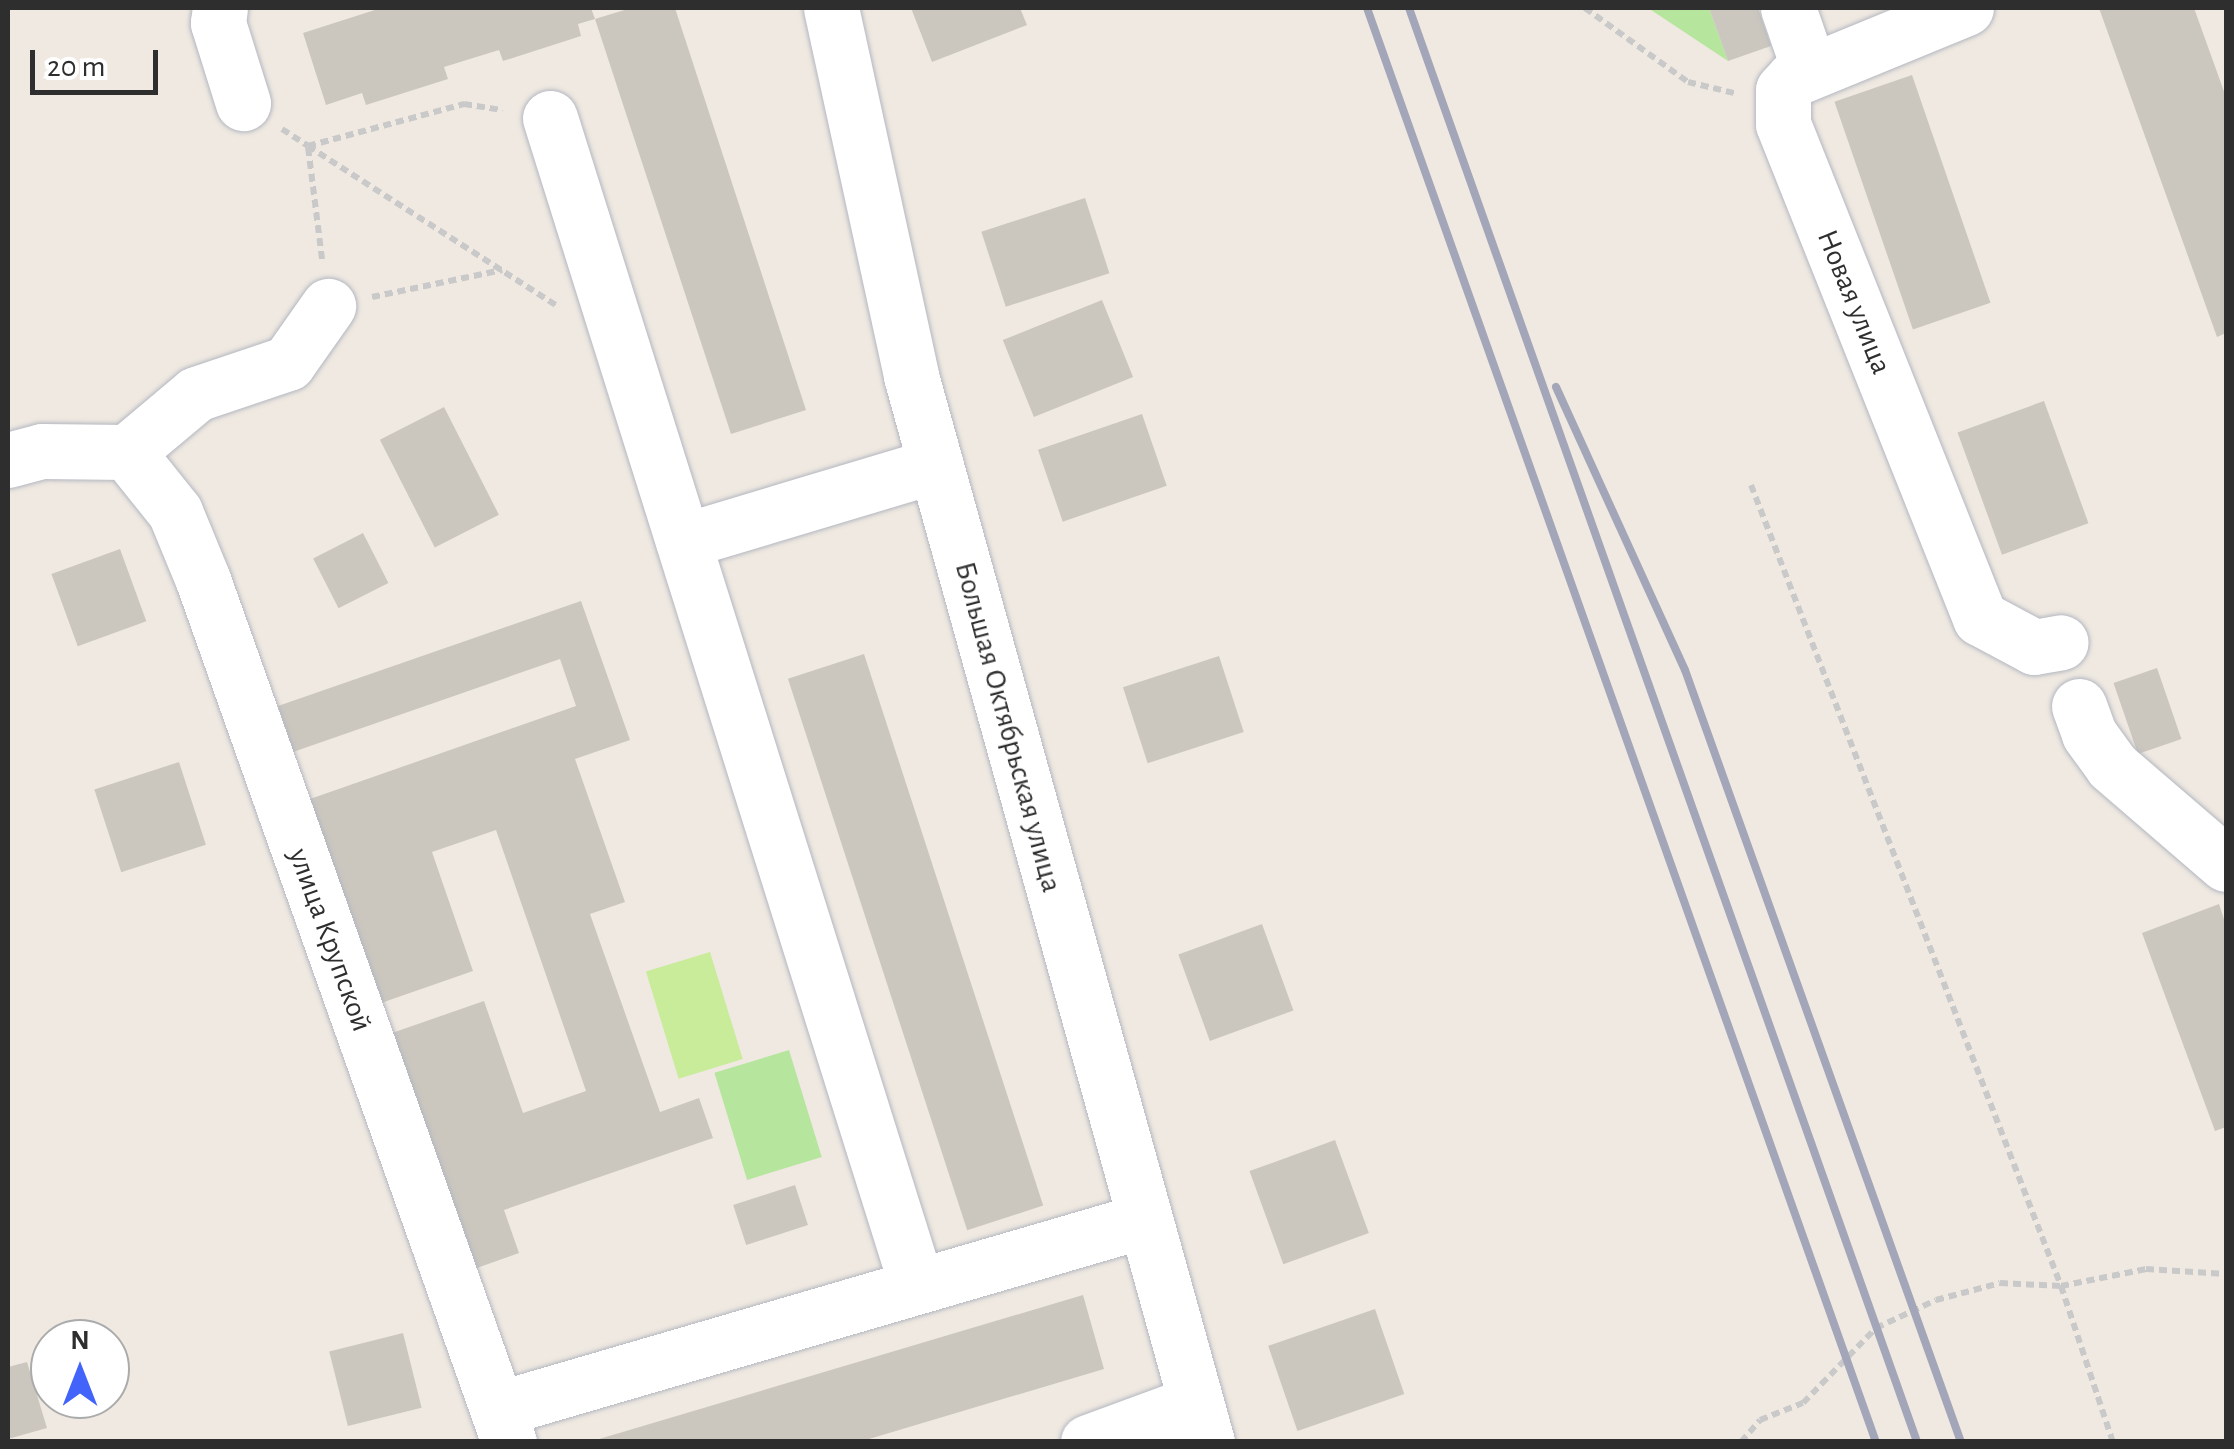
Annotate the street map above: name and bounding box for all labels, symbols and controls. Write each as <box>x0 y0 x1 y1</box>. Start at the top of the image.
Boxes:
scale bar <box>35 30 162 92</box>
text: 20 m <box>47 52 105 82</box>
street label: Новая улица <box>1809 225 1899 379</box>
street label: Большая Октябрьская улица <box>947 558 1069 896</box>
street label: улица Крупской <box>280 844 380 1036</box>
north arrow <box>30 1319 130 1419</box>
text: N <box>70 1327 90 1355</box>

